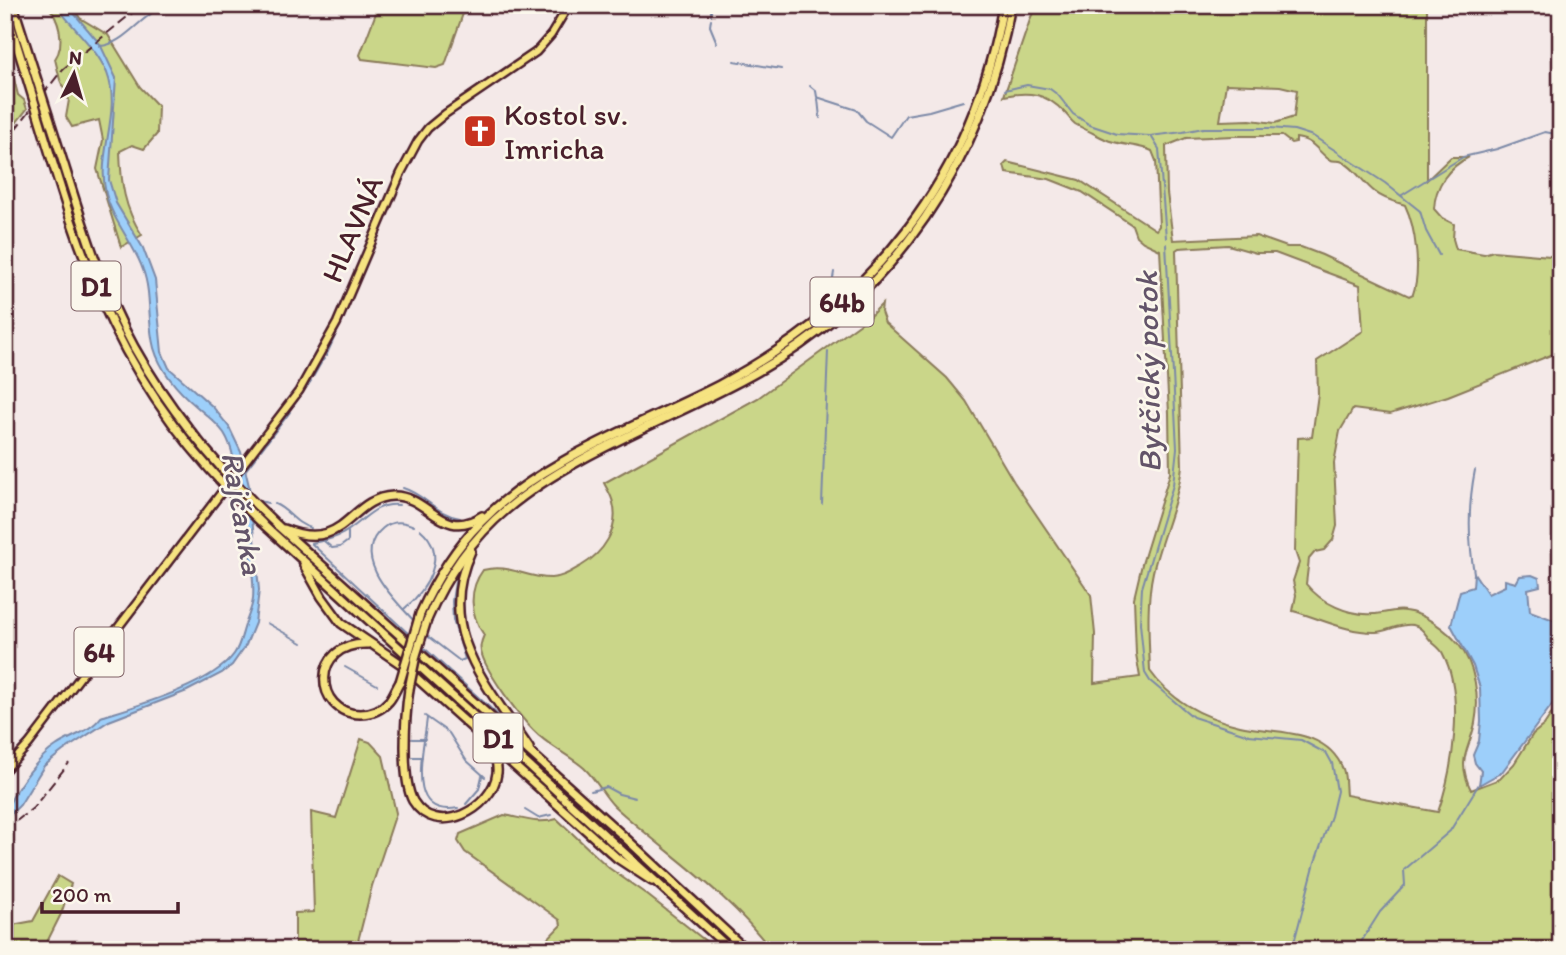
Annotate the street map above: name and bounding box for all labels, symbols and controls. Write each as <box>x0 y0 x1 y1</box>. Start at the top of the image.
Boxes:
north arrow <box>38 38 108 108</box>
text: N <box>68 46 83 70</box>
place label: Kostol sv. Imricha <box>504 96 628 167</box>
church icon: Kostol sv. Imricha <box>461 112 499 150</box>
street label: HLAVNÁ <box>313 170 391 288</box>
road number: D1 <box>72 262 120 310</box>
water label: Bytčický potok <box>1127 270 1169 473</box>
road number: 64b <box>810 278 874 326</box>
water label: Rajčanka <box>213 448 273 578</box>
road number: 64 <box>74 628 124 676</box>
road number: D1 <box>474 714 522 762</box>
scale bar <box>42 871 178 915</box>
text: 200 m <box>52 882 112 907</box>

